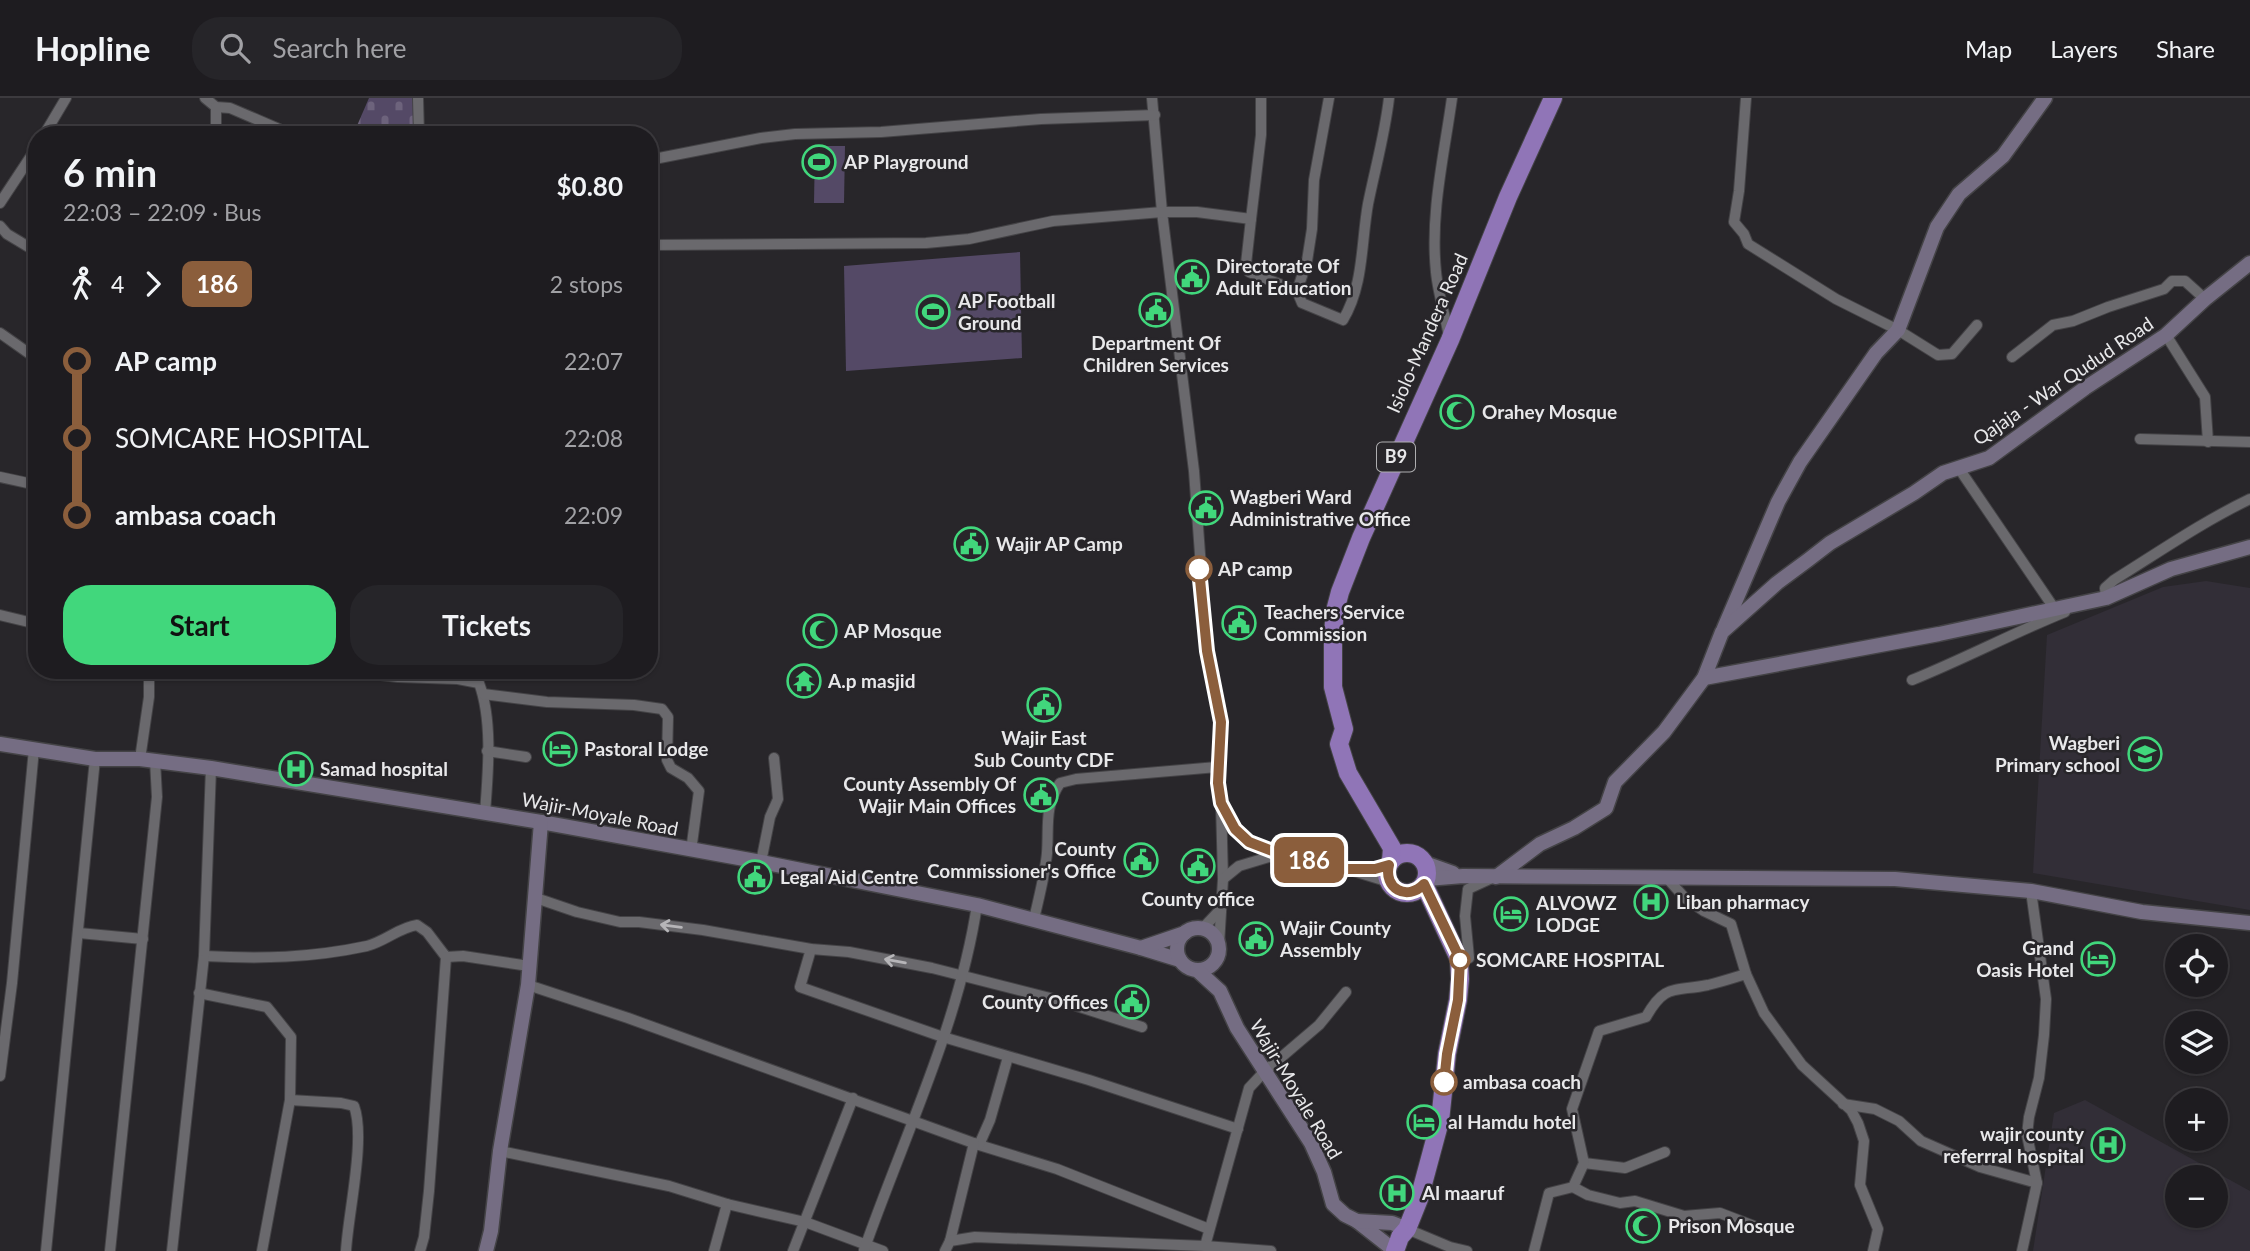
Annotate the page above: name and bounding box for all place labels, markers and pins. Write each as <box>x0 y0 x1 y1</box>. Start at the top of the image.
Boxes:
sports icon: AP Playground <box>800 143 838 181</box>
place label: AP Playground <box>843 150 969 173</box>
place label: Directorate Of Adult Education <box>1215 254 1352 299</box>
public building icon: Directorate Of Adult Education <box>1173 258 1211 296</box>
place label: AP Football Ground <box>957 289 1056 334</box>
public building icon: Department Of Children Services <box>1137 291 1175 329</box>
sports icon: AP Football Ground <box>914 293 952 331</box>
place label: Department Of Children Services <box>1083 331 1229 376</box>
mosque icon: Orahey Mosque <box>1438 393 1476 431</box>
place label: Orahey Mosque <box>1482 400 1617 423</box>
place label: Wagberi Ward Administrative Office <box>1229 485 1411 530</box>
public building icon: Wagberi Ward Administrative Office <box>1187 489 1225 527</box>
public building icon: Wajir AP Camp <box>952 525 990 563</box>
place label: Wajir AP Camp <box>996 532 1123 555</box>
marker: AP camp <box>1186 556 1212 582</box>
place label: AP camp <box>1217 557 1293 580</box>
place label: Teachers Service Commission <box>1264 600 1405 645</box>
public building icon: Teachers Service Commission <box>1220 604 1258 642</box>
mosque icon: AP Mosque <box>801 612 839 650</box>
place label: AP Mosque <box>843 619 942 642</box>
temple icon: A.p masjid <box>785 662 823 700</box>
place label: A.p masjid <box>827 669 915 692</box>
public building icon: Wajir East Sub County CDF <box>1025 686 1063 724</box>
place label: Wajir East Sub County CDF <box>974 726 1114 771</box>
hotel icon: Pastoral Lodge <box>541 730 579 768</box>
place label: Wagberi Primary school <box>1995 731 2120 776</box>
school or university icon: Wagberi Primary school <box>2126 735 2164 773</box>
place label: Pastoral Lodge <box>584 737 708 760</box>
hospital icon: Samad hospital <box>277 750 315 788</box>
place label: Samad hospital <box>320 757 448 780</box>
place label: County Assembly Of Wajir Main Offices <box>843 772 1016 817</box>
public building icon: County Assembly Of Wajir Main Offices <box>1022 776 1060 814</box>
place label: County Commissioner's Office <box>927 837 1117 882</box>
public building icon: County Commissioner's Office <box>1122 841 1160 879</box>
public building icon: County office <box>1179 847 1217 885</box>
public building icon: Legal Aid Centre <box>736 858 774 896</box>
place label: Legal Aid Centre <box>780 865 918 888</box>
hospital icon: Liban pharmacy <box>1632 883 1670 921</box>
place label: County office <box>1141 887 1255 910</box>
place label: Liban pharmacy <box>1676 890 1810 913</box>
place label: ALVOWZ LODGE <box>1535 891 1617 936</box>
hotel icon: ALVOWZ LODGE <box>1492 895 1530 933</box>
place label: Wajir County Assembly <box>1279 916 1392 961</box>
public building icon: Wajir County Assembly <box>1237 920 1275 958</box>
place label: Grand Oasis Hotel <box>1976 936 2074 981</box>
hotel icon: Grand Oasis Hotel <box>2079 940 2117 978</box>
place label: SOMCARE HOSPITAL <box>1476 948 1664 971</box>
marker: SOMCARE HOSPITAL <box>1450 950 1470 970</box>
public building icon: County Offices <box>1113 983 1151 1021</box>
place label: County Offices <box>982 990 1108 1013</box>
marker: ambasa coach <box>1431 1069 1457 1095</box>
place label: ambasa coach <box>1463 1070 1581 1093</box>
hotel icon: al Hamdu hotel <box>1405 1103 1443 1141</box>
place label: al Hamdu hotel <box>1448 1110 1576 1133</box>
place label: wajir county referrral hospital <box>1943 1122 2085 1167</box>
hospital icon: wajir county referrral hospital <box>2089 1126 2127 1164</box>
hospital icon: Al maaruf <box>1378 1174 1416 1212</box>
place label: Al maaruf <box>1421 1181 1505 1204</box>
mosque icon: Prison Mosque <box>1624 1207 1662 1245</box>
place label: Prison Mosque <box>1668 1214 1795 1237</box>

